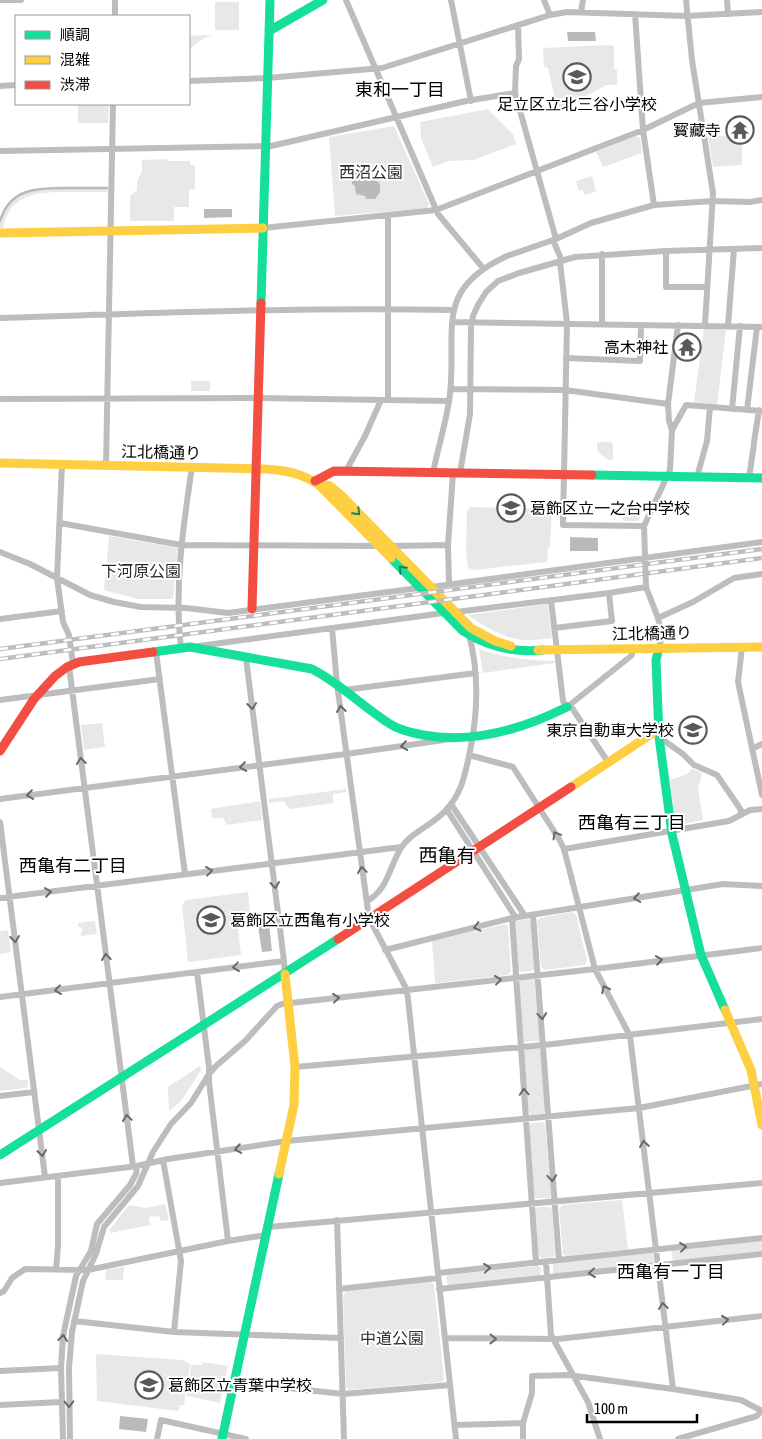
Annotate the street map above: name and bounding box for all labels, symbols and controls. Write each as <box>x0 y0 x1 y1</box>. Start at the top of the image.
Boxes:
legend <box>15 15 190 105</box>
text: 順調 <box>60 26 90 43</box>
text: 混雑 <box>60 51 90 68</box>
school or university icon: 足立区立北三谷小学校 <box>562 62 592 92</box>
text: 渋滞 <box>60 76 90 93</box>
district label: 東和一丁目 <box>355 79 445 100</box>
place label: 足立区立北三谷小学校 <box>497 95 657 113</box>
temple icon: 寳藏寺 <box>725 115 755 145</box>
place label: 寳藏寺 <box>673 121 721 139</box>
park label: 西沼公園 <box>339 163 403 181</box>
temple icon: 高木神社 <box>672 332 702 362</box>
place label: 高木神社 <box>604 338 668 356</box>
street label: 江北橋通り <box>121 442 201 462</box>
school or university icon: 葛飾区立一之台中学校 <box>496 493 526 523</box>
place label: 葛飾区立一之台中学校 <box>530 499 690 517</box>
one-way arrow <box>352 506 361 515</box>
park label: 下河原公園 <box>101 562 181 580</box>
one-way arrow <box>399 566 408 575</box>
street label: 江北橋通り <box>612 623 692 643</box>
one-way arrow <box>246 703 257 711</box>
one-way arrow <box>336 705 346 714</box>
school or university icon: 東京自動車大学校 <box>678 715 708 745</box>
place label: 東京自動車大学校 <box>546 721 674 739</box>
one-way arrow <box>400 740 408 750</box>
one-way arrow <box>76 757 87 765</box>
one-way arrow <box>239 762 247 772</box>
one-way arrow <box>26 789 34 800</box>
district label: 西亀有三丁目 <box>578 812 686 833</box>
one-way arrow <box>553 831 563 840</box>
district label: 西亀有 <box>418 844 476 866</box>
district label: 西亀有二丁目 <box>19 855 127 876</box>
one-way arrow <box>206 866 214 877</box>
one-way arrow <box>357 866 368 874</box>
one-way arrow <box>269 881 280 889</box>
one-way arrow <box>45 887 53 898</box>
one-way arrow <box>632 892 640 903</box>
school or university icon: 葛飾区立西亀有小学校 <box>196 905 226 935</box>
place label: 葛飾区立西亀有小学校 <box>230 911 390 929</box>
one-way arrow <box>472 921 481 932</box>
one-way arrow <box>9 936 20 944</box>
one-way arrow <box>101 953 112 961</box>
one-way arrow <box>655 955 663 966</box>
one-way arrow <box>232 961 240 972</box>
one-way arrow <box>494 975 502 986</box>
one-way arrow <box>53 984 61 995</box>
one-way arrow <box>601 985 611 994</box>
one-way arrow <box>333 993 341 1004</box>
one-way arrow <box>536 1012 547 1020</box>
one-way arrow <box>519 1088 530 1096</box>
one-way arrow <box>122 1114 133 1122</box>
one-way arrow <box>639 1140 649 1149</box>
one-way arrow <box>234 1143 243 1153</box>
one-way arrow <box>36 1149 47 1157</box>
one-way arrow <box>547 1174 558 1182</box>
one-way arrow <box>679 1242 687 1253</box>
district label: 西亀有一丁目 <box>617 1261 725 1282</box>
one-way arrow <box>483 1263 491 1274</box>
one-way arrow <box>587 1267 595 1278</box>
one-way arrow <box>658 1301 669 1309</box>
one-way arrow <box>721 1315 729 1326</box>
park label: 中道公園 <box>360 1329 424 1347</box>
one-way arrow <box>57 1334 68 1342</box>
one-way arrow <box>490 1334 498 1344</box>
school or university icon: 葛飾区立青葉中学校 <box>134 1370 164 1400</box>
place label: 葛飾区立青葉中学校 <box>168 1376 312 1394</box>
scale bar <box>587 1392 697 1424</box>
one-way arrow <box>64 1400 74 1408</box>
text: 100 m <box>594 1400 628 1417</box>

